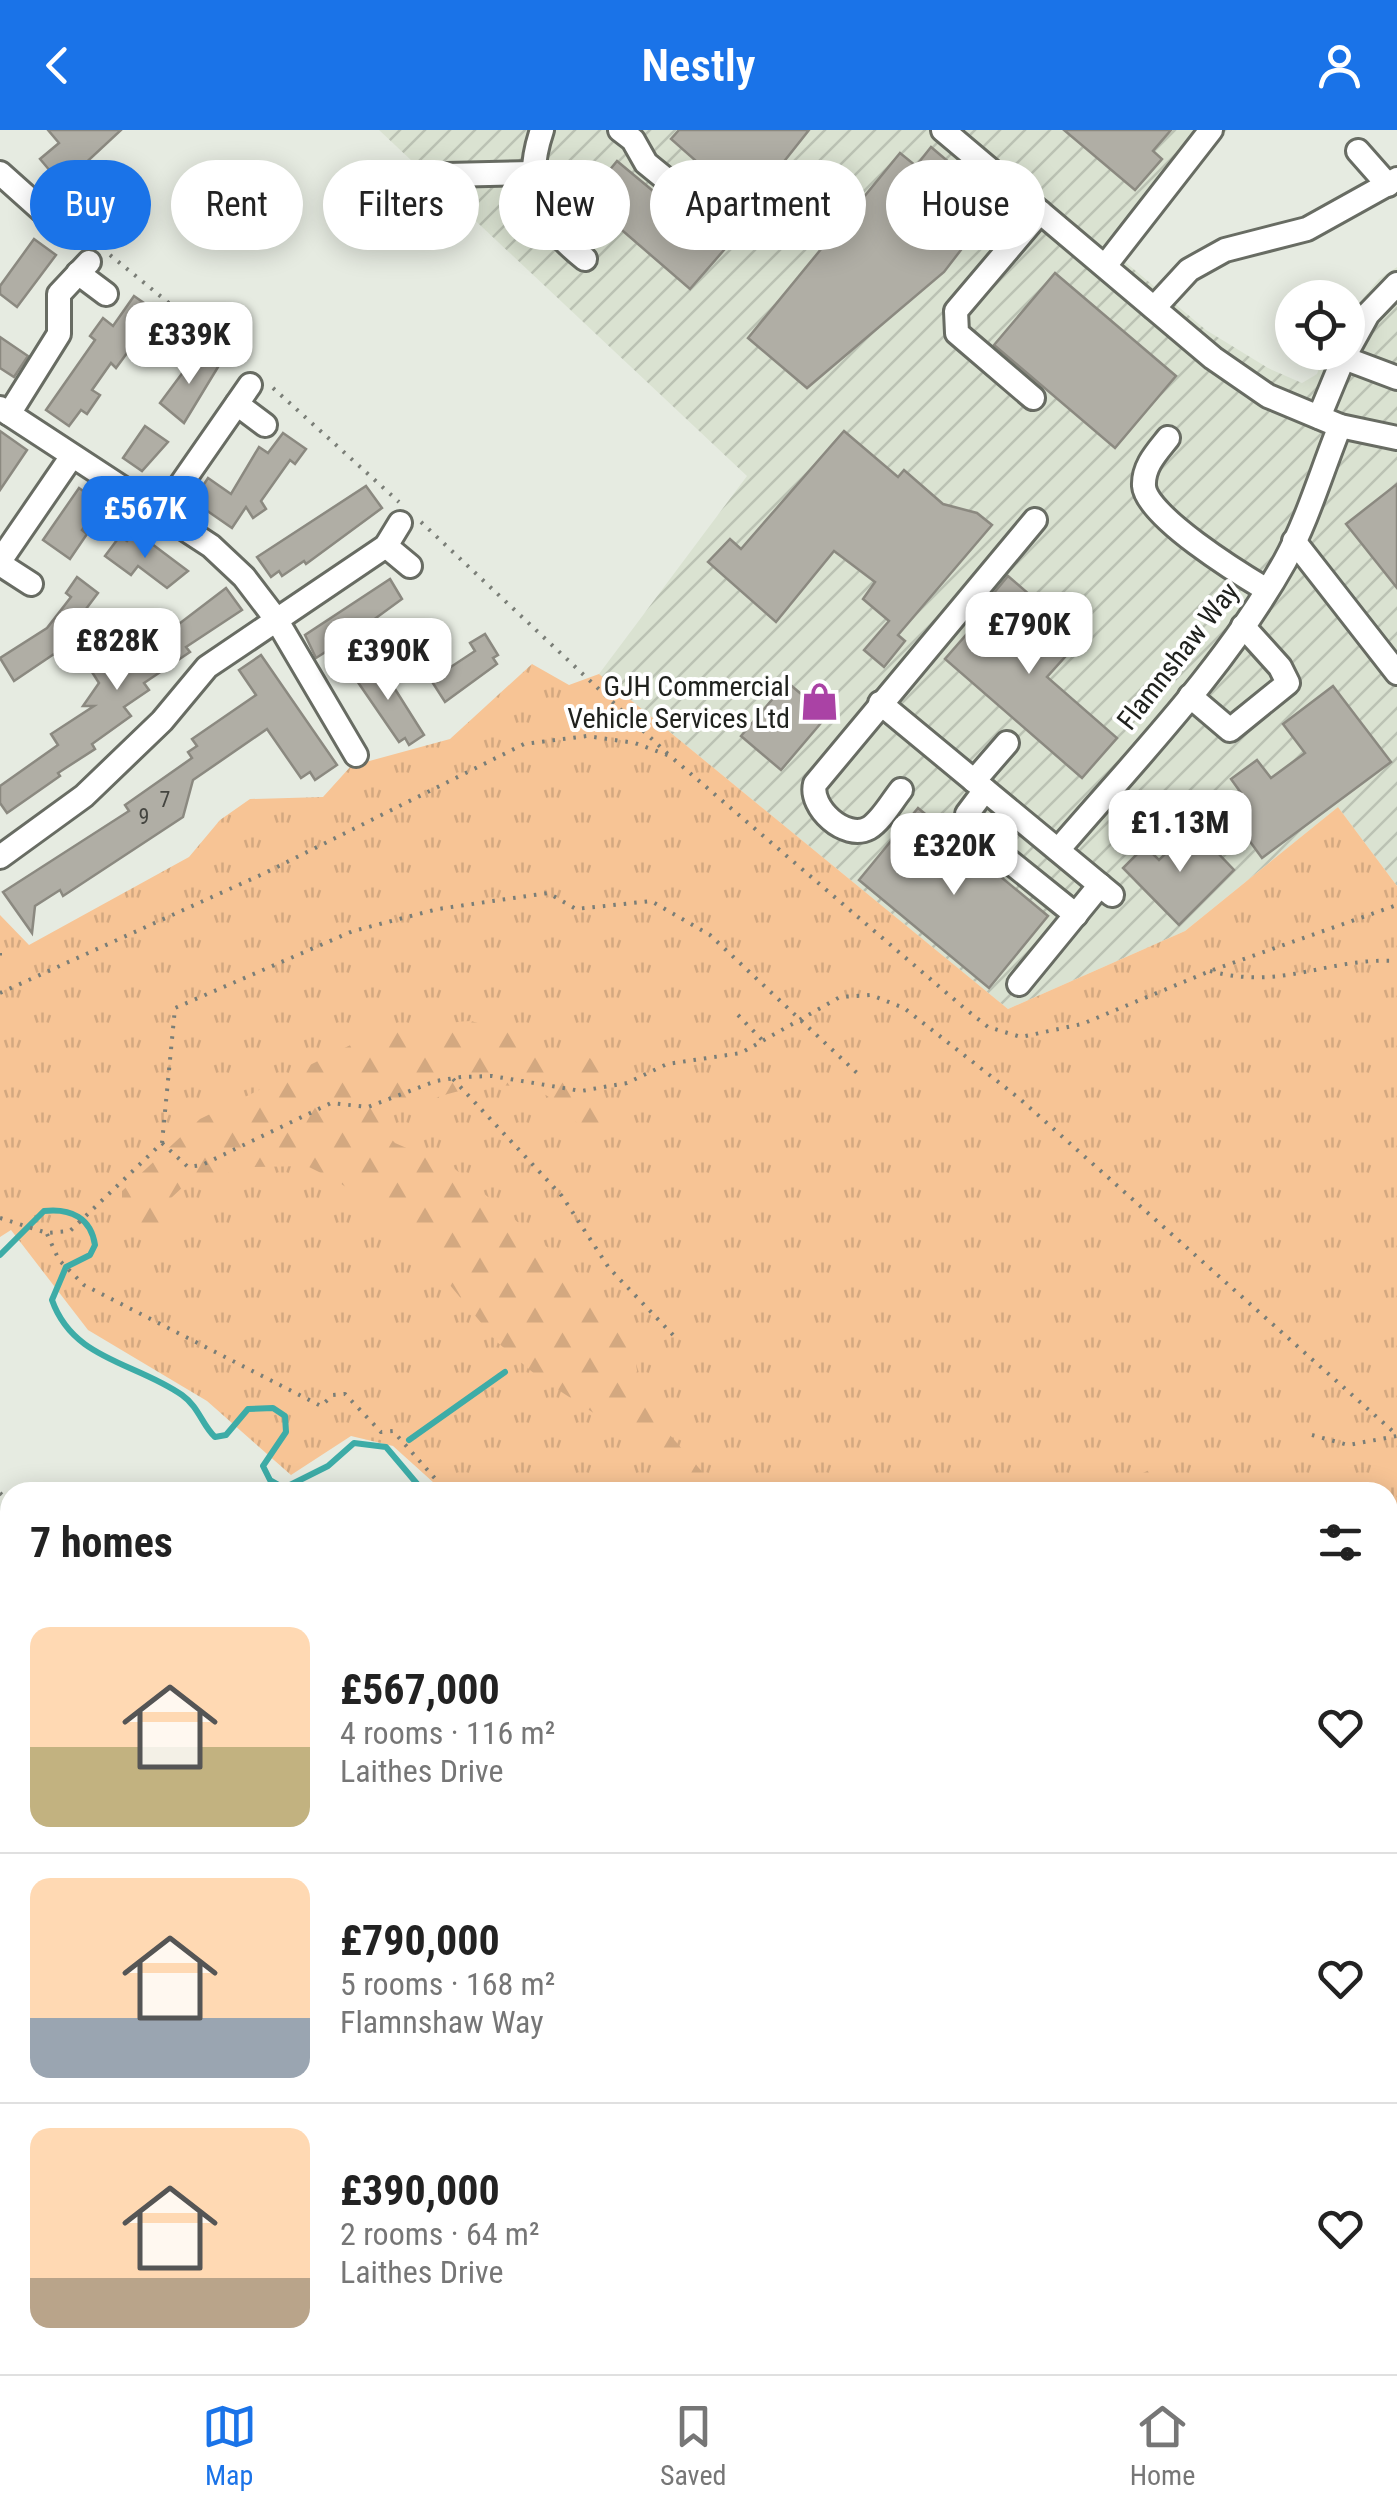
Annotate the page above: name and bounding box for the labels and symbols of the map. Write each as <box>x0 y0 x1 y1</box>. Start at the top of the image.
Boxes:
pin: £339K <box>119 302 259 387</box>
pin: £567K <box>75 476 215 561</box>
street label: Flamnshaw Way <box>1110 575 1246 736</box>
pin: £790K <box>959 592 1099 677</box>
pin: £828K <box>47 608 187 693</box>
pin: £390K <box>318 618 458 703</box>
place label: GJH Commercial Vehicle Services Ltd <box>567 670 790 735</box>
shop icon: GJH Commercial Vehicle Services Ltd <box>799 681 841 723</box>
house number: 7 <box>160 787 170 812</box>
pin: £1.13M <box>1099 790 1261 875</box>
house number: 9 <box>139 804 149 829</box>
pin: £320K <box>884 813 1024 898</box>

